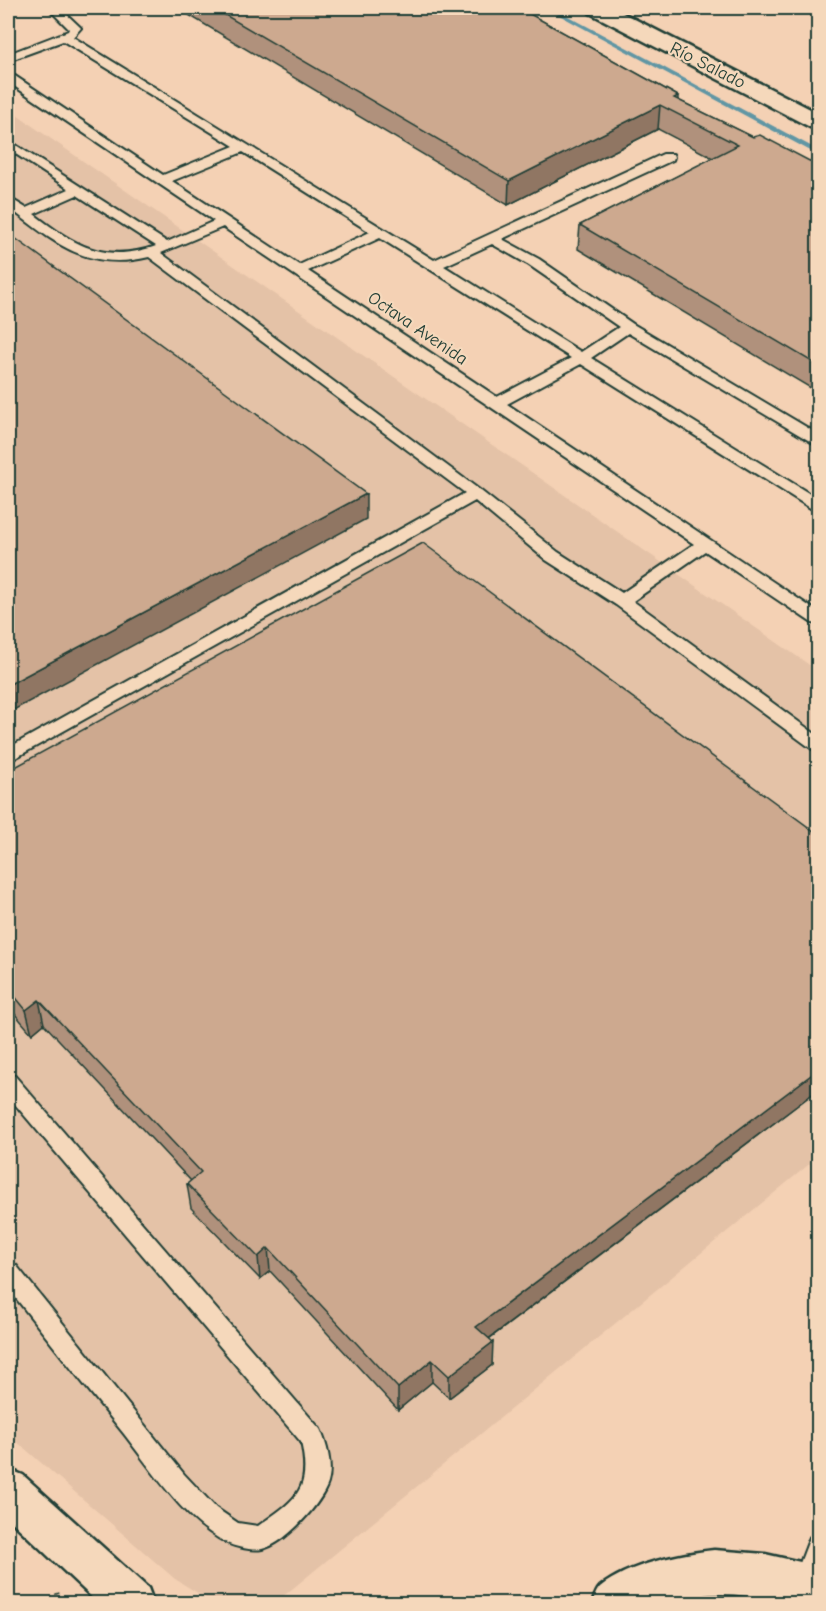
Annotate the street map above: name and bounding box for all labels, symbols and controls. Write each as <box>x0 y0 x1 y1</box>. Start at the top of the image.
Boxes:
street label: Río Salado <box>667 38 749 93</box>
street label: Octava Avenida <box>364 287 472 370</box>

